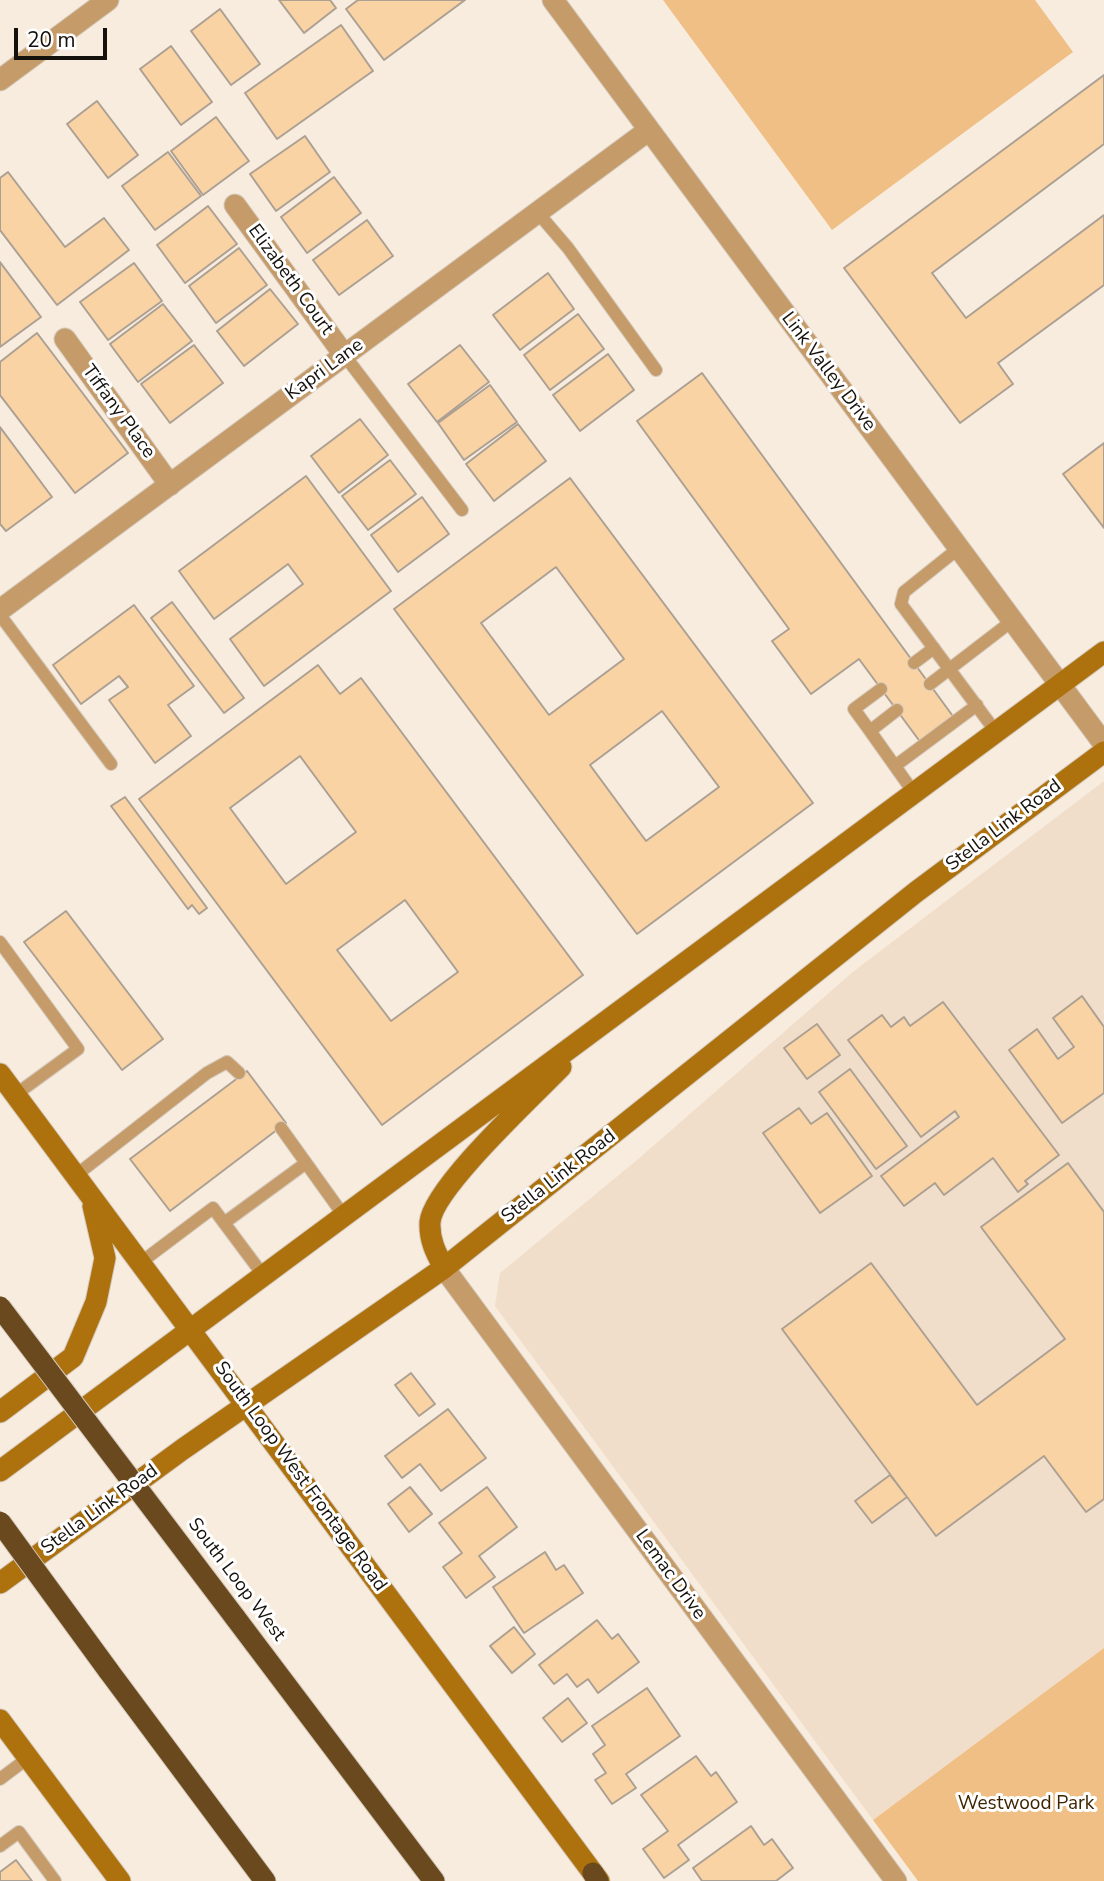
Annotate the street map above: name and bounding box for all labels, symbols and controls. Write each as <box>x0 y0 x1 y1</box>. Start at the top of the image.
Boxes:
scale bar <box>18 14 110 58</box>
text: 20 m <box>27 26 76 54</box>
street label: Elizabeth Court <box>242 220 338 340</box>
street label: Link Valley Drive <box>776 308 880 436</box>
street label: Kapri Lane <box>282 334 368 406</box>
street label: Tiffany Place <box>76 361 160 463</box>
street label: Stella Link Road <box>942 775 1066 877</box>
street label: Stella Link Road <box>497 1125 621 1229</box>
street label: South Loop West Frontage Road <box>209 1358 391 1596</box>
street label: Stella Link Road <box>37 1460 163 1560</box>
street label: South Loop West <box>182 1514 290 1646</box>
street label: Lemac Drive <box>630 1526 710 1624</box>
park label: Westwood Park <box>958 1793 1094 1815</box>

